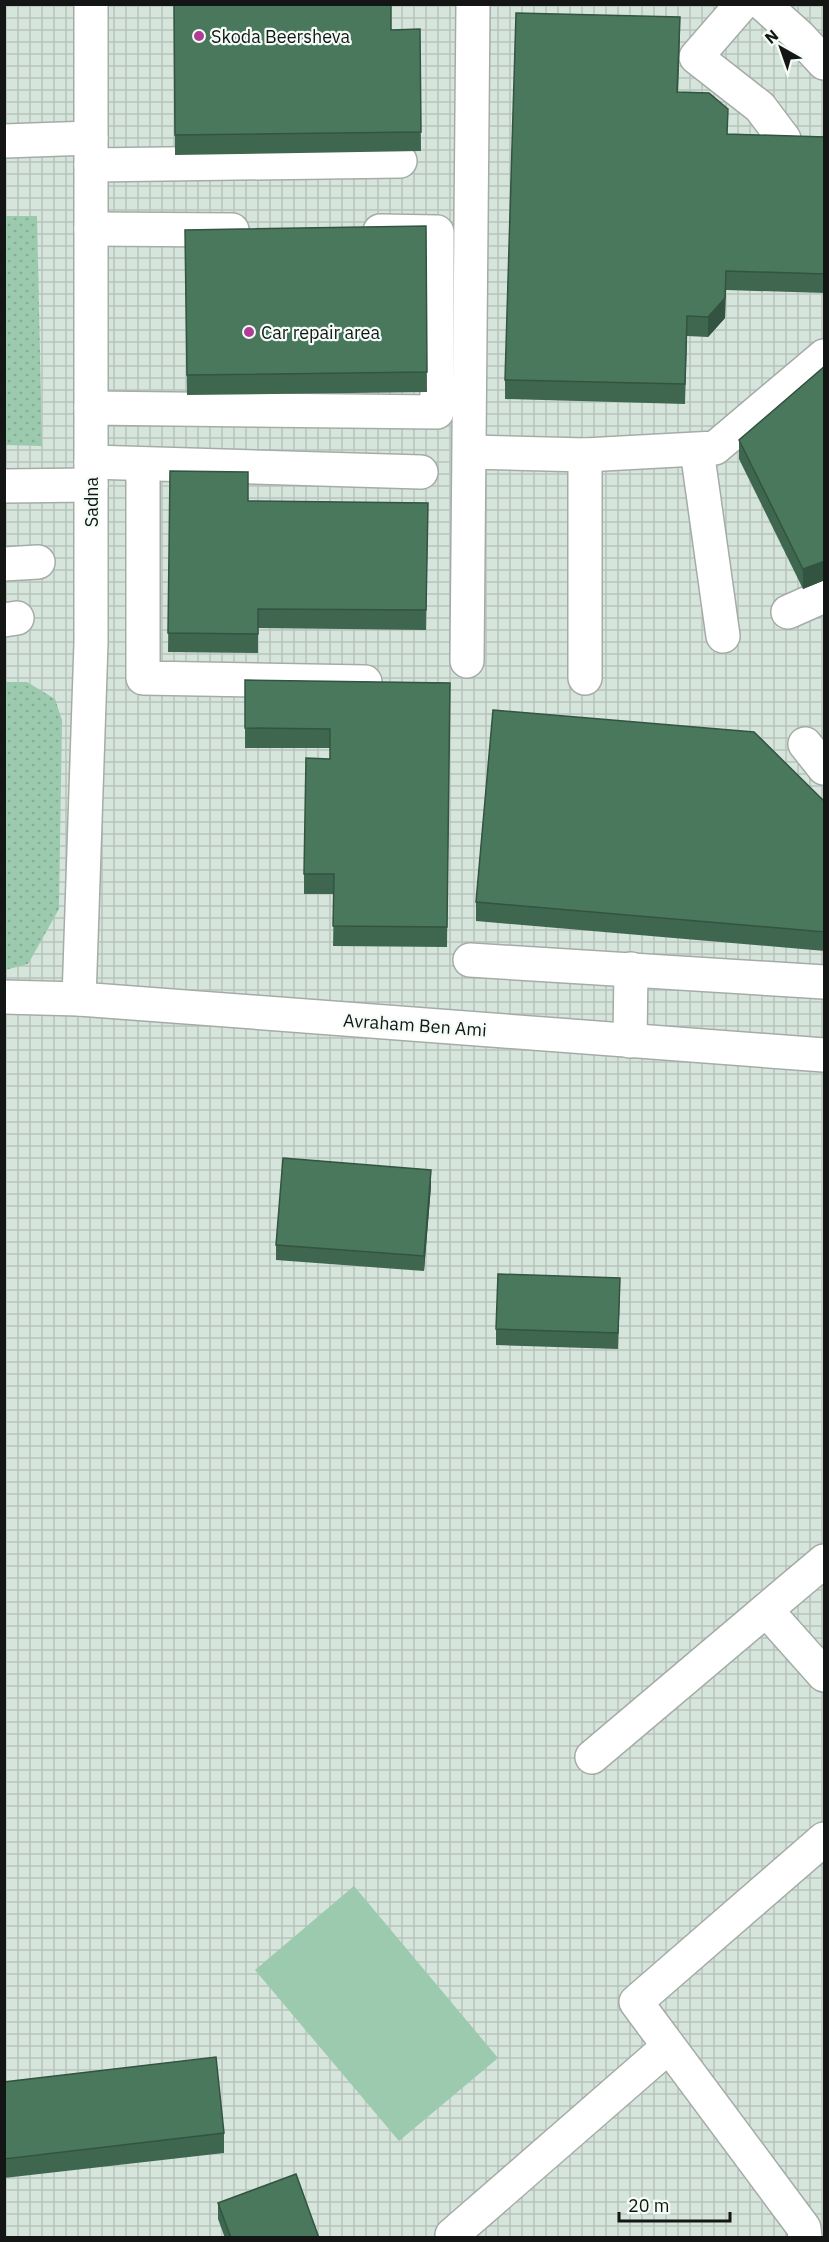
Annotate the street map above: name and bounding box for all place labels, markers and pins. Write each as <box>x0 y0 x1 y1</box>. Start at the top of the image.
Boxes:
place label: Skoda Beersheva <box>211 25 351 48</box>
marker: Skoda Beersheva <box>192 29 206 43</box>
place label: Car repair area <box>261 321 380 344</box>
marker: Car repair area <box>242 325 256 339</box>

